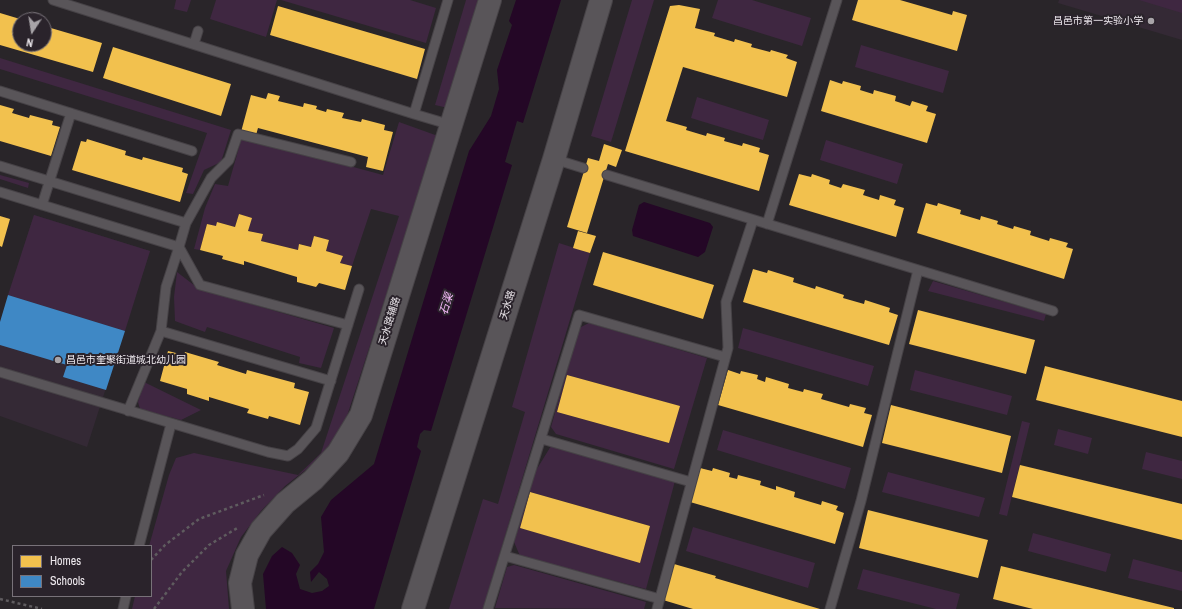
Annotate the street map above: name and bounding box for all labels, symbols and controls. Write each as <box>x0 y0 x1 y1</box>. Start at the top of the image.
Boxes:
north arrow <box>12 12 52 52</box>
place label: 昌邑市第一实验小学 <box>1053 15 1143 27</box>
marker: 昌邑市第一实验小学 <box>1146 16 1156 26</box>
text: N <box>25 35 34 50</box>
street label: 天水路 <box>498 289 518 321</box>
water label: 石渠 <box>437 292 457 316</box>
street label: 天水路辅路 <box>377 295 403 347</box>
place label: 昌邑市奎聚街道城北幼儿园 <box>66 354 186 366</box>
marker: 昌邑市奎聚街道城北幼儿园 <box>53 355 63 365</box>
legend <box>12 545 152 597</box>
text: Homes <box>50 553 81 569</box>
text: Schools <box>50 573 85 589</box>

